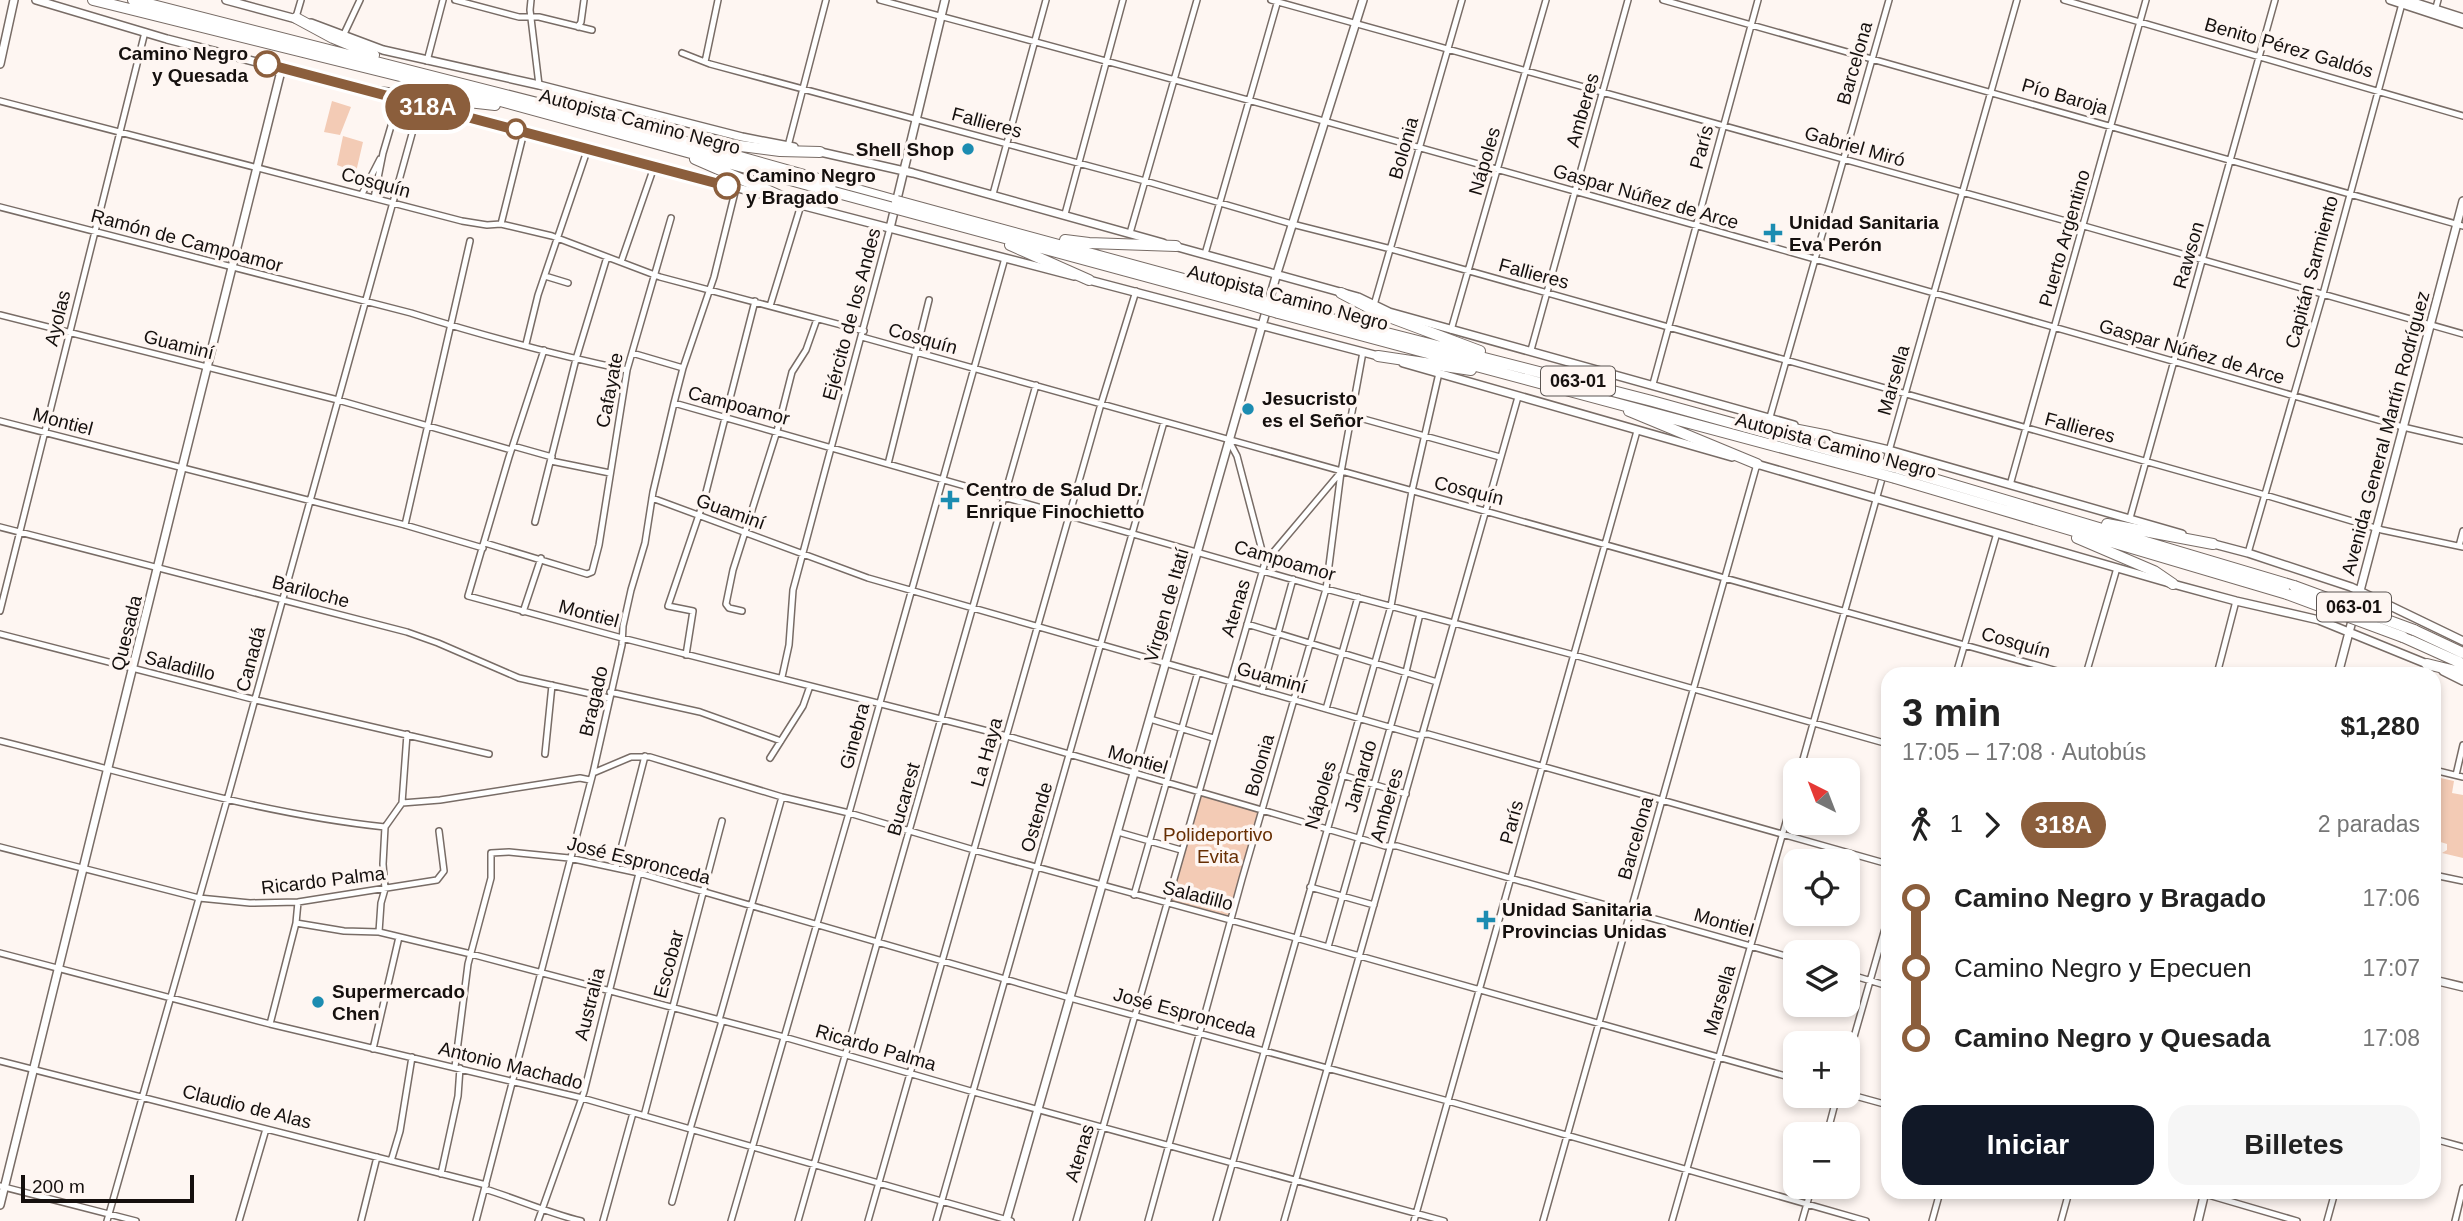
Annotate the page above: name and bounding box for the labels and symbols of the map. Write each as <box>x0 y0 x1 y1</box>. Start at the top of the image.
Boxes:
street label: Benito Pérez Galdós <box>2202 13 2376 82</box>
street label: Barcelona <box>1833 19 1876 107</box>
place label: Camino Negro y Quesada <box>118 43 248 86</box>
marker: Camino Negro y Quesada <box>254 51 280 77</box>
street label: Amberes <box>1562 71 1603 150</box>
street label: Pío Baroja <box>2019 74 2111 119</box>
line badge: 318A <box>379 84 477 130</box>
street label: Autopista Camino Negro <box>537 85 743 158</box>
street label: Fallieres <box>949 103 1024 142</box>
street label: Bolonia <box>1385 114 1422 181</box>
unlabelled marker <box>506 119 526 139</box>
street label: Gabriel Miró <box>1802 122 1907 171</box>
street label: París <box>1686 123 1717 171</box>
street label: Nápoles <box>1465 125 1504 198</box>
place label: Shell Shop <box>856 139 954 160</box>
marker: Shell Shop <box>960 141 976 157</box>
street label: Gaspar Núñez de Arce <box>1551 160 1741 233</box>
street label: Cosquín <box>339 163 413 202</box>
place label: Camino Negro y Bragado <box>746 165 876 208</box>
street label: Puerto Argentino <box>2035 167 2094 309</box>
marker: Camino Negro y Bragado <box>714 173 740 199</box>
street label: Capitán Sarmiento <box>2281 193 2342 351</box>
street label: Ramón de Campoamor <box>89 205 286 276</box>
place label: Unidad Sanitaria Eva Perón <box>1789 212 1939 255</box>
street label: Rawson <box>2169 219 2208 291</box>
marker: Unidad Sanitaria Eva Perón <box>1763 223 1783 243</box>
street label: Ejército de los Andes <box>818 226 885 403</box>
street label: Fallieres <box>1496 254 1571 293</box>
street label: Autopista Camino Negro <box>1185 261 1391 334</box>
street label: Ayolas <box>40 288 75 348</box>
street label: Avenida General Martín Rodríguez <box>2337 289 2434 577</box>
street label: Gaspar Núñez de Arce <box>2097 315 2287 388</box>
street label: Cosquín <box>886 319 960 358</box>
street label: Guaminí <box>141 326 217 364</box>
street label: Marsella <box>1873 342 1914 418</box>
street label: Cafayate <box>592 351 627 429</box>
road number: 063-01 <box>1541 366 1615 396</box>
street label: Campoamor <box>686 382 793 429</box>
place label: Jesucristo es el Señor <box>1262 388 1364 431</box>
marker: Jesucristo es el Señor <box>1240 401 1256 417</box>
street label: Montiel <box>31 403 95 440</box>
street label: Fallieres <box>2042 408 2117 447</box>
street label: Autopista Camino Negro <box>1733 409 1939 482</box>
street label: Cosquín <box>1432 472 1506 509</box>
place label: Centro de Salud Dr. Enrique Finochietto <box>966 479 1144 522</box>
street label: Guaminí <box>693 489 769 534</box>
marker: Centro de Salud Dr. Enrique Finochietto <box>940 490 960 510</box>
street label: Campoamor <box>1232 536 1339 585</box>
street label: Virgen de Itatí <box>1140 545 1193 665</box>
street label: Bariloche <box>270 571 352 612</box>
street label: Atenas <box>1217 577 1254 640</box>
road number: 063-01 <box>2317 592 2391 622</box>
street label: Quesada <box>107 593 146 673</box>
street label: Montiel <box>557 595 621 632</box>
street label: Cosquín <box>1979 623 2053 662</box>
street label: Canadá <box>232 624 269 694</box>
street label: Saladillo <box>142 647 217 684</box>
street label: Guaminí <box>1234 657 1310 698</box>
street label: Bragado <box>575 664 612 738</box>
street label: Ginebra <box>836 700 873 771</box>
street label: La Haya <box>967 715 1006 789</box>
street label: Bolonia <box>1241 731 1278 798</box>
street label: Jamardo <box>1340 738 1381 815</box>
street label: Montiel <box>1106 741 1170 778</box>
north arrow <box>1783 758 1860 835</box>
street label: Nápoles <box>1301 759 1340 832</box>
street label: Bucarest <box>883 760 924 838</box>
street label: Amberes <box>1366 766 1407 845</box>
street label: Ostende <box>1016 780 1056 855</box>
street label: Barcelona <box>1614 794 1657 882</box>
street label: París <box>1496 798 1527 846</box>
park label: Polideportivo Evita <box>1163 824 1273 867</box>
street label: José Espronceda <box>565 833 713 889</box>
street label: Ricardo Palma <box>260 862 387 899</box>
street label: Saladillo <box>1160 877 1235 914</box>
place label: Unidad Sanitaria Provincias Unidas <box>1502 899 1667 942</box>
street label: Montiel <box>1692 904 1756 941</box>
marker: Unidad Sanitaria Provincias Unidas <box>1476 910 1496 930</box>
street label: Escobar <box>649 927 688 1001</box>
street label: Marsella <box>1699 962 1740 1038</box>
street label: Australia <box>570 965 609 1043</box>
place label: Supermercado Chen <box>332 981 465 1024</box>
street label: José Espronceda <box>1111 983 1259 1042</box>
marker: Supermercado Chen <box>310 994 326 1010</box>
street label: Ricardo Palma <box>813 1020 939 1075</box>
street label: Antonio Machado <box>437 1037 585 1094</box>
street label: Claudio de Alas <box>180 1080 313 1133</box>
street label: Atenas <box>1061 1122 1098 1185</box>
scale bar <box>21 1172 194 1204</box>

